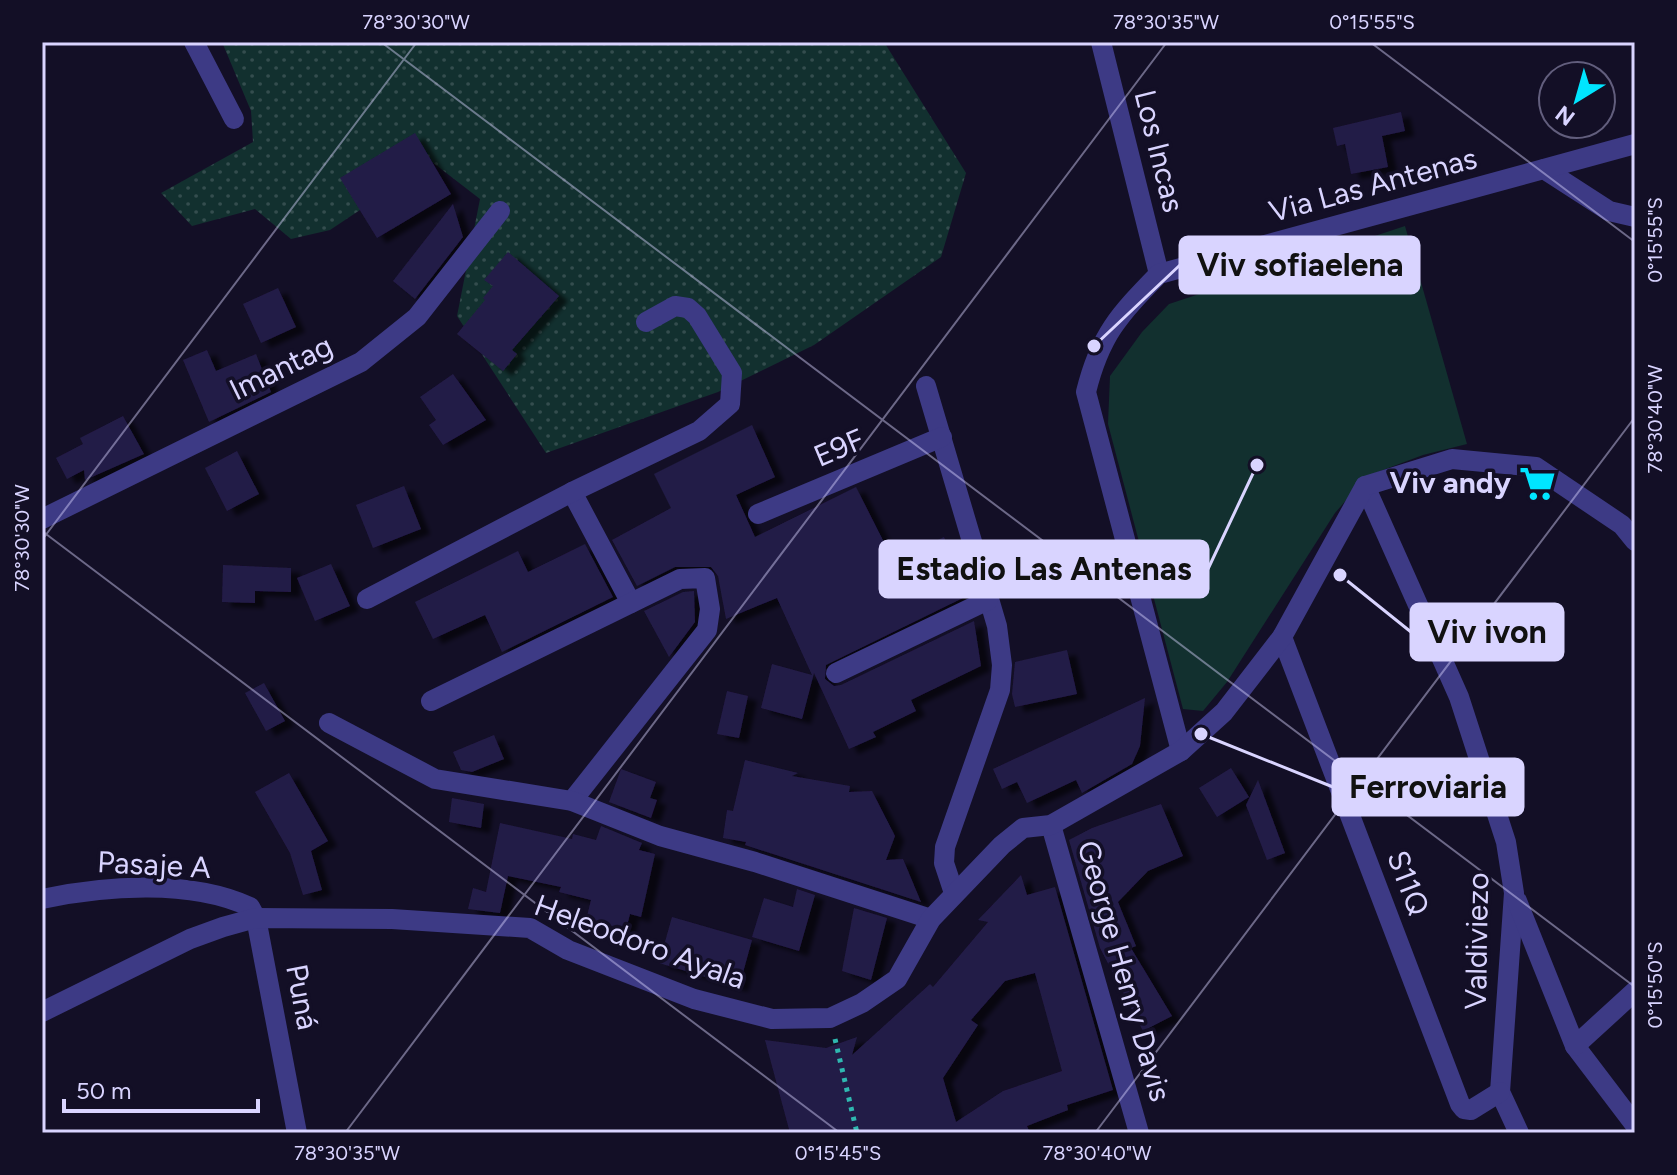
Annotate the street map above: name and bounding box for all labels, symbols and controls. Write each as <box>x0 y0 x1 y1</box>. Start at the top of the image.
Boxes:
text: 78°30'30"W <box>362 10 470 34</box>
text: 78°30'35"W <box>1113 10 1219 34</box>
text: 0°15'55"S <box>1329 10 1415 34</box>
north arrow <box>1537 60 1617 140</box>
street label: Los Incas <box>1126 86 1193 216</box>
text: N <box>1550 100 1580 131</box>
street label: Via Las Antenas <box>1265 139 1481 230</box>
text: 0°15'55"S <box>1643 197 1667 283</box>
callout: Viv sofiaelena <box>1180 237 1419 293</box>
text: Viv sofiaelena <box>1197 246 1403 284</box>
street label: Imantag <box>223 327 338 408</box>
text: 78°30'40"W <box>1643 365 1667 473</box>
street label: E9F <box>808 421 870 475</box>
place label: Viv andy <box>1390 464 1512 501</box>
supermarket icon: Viv andy <box>1518 464 1556 502</box>
text: 78°30'30"W <box>10 484 34 592</box>
callout: Estadio Las Antenas <box>880 541 1208 597</box>
text: Estadio Las Antenas <box>896 550 1192 588</box>
callout: Viv ivon <box>1411 604 1563 660</box>
text: Viv ivon <box>1427 613 1547 651</box>
callout: Ferroviaria <box>1333 759 1523 815</box>
text: Ferroviaria <box>1349 768 1507 806</box>
street label: George Henry Davis <box>1070 836 1179 1105</box>
street label: Pasaje A <box>96 843 213 886</box>
street label: S11Q <box>1379 845 1438 921</box>
street label: Valdiviezo <box>1457 872 1496 1010</box>
street label: Heleodoro Ayala <box>530 886 751 997</box>
text: 0°15'50"S <box>1643 942 1667 1028</box>
street label: Puná <box>278 961 327 1033</box>
scale bar <box>64 1063 258 1113</box>
text: 50 m <box>76 1076 132 1105</box>
text: 78°30'35"W <box>294 1141 400 1165</box>
text: 0°15'45"S <box>795 1141 881 1165</box>
text: 78°30'40"W <box>1043 1141 1151 1165</box>

